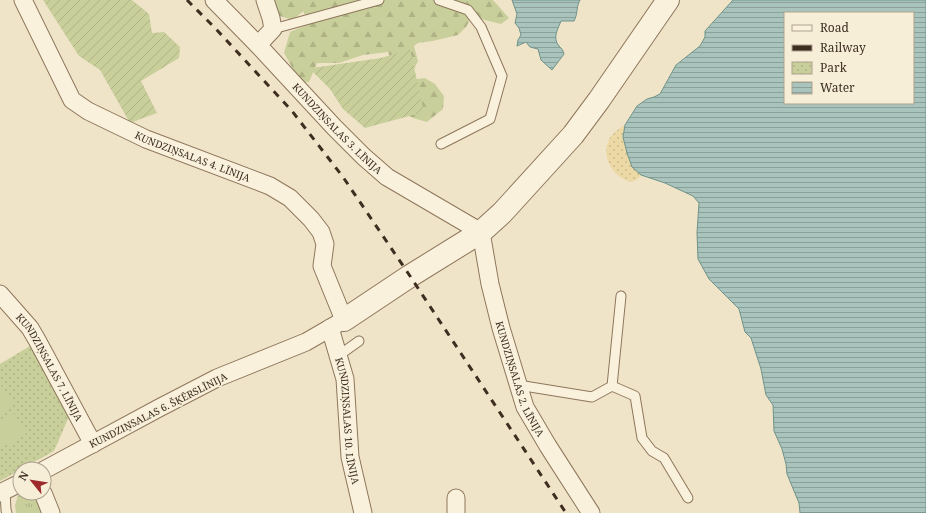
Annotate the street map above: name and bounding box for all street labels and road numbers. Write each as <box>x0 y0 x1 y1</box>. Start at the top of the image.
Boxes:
street label: KUNDZIŅSALAS 3. LĪNIJA <box>289 80 386 177</box>
street label: KUNDZIŅSALAS 4. LĪNIJA <box>133 128 253 185</box>
street label: KUNDZIŅSALAS 7. LĪNIJA <box>13 310 87 424</box>
street label: KUNDZIŅSALAS 2. LĪNIJA <box>493 320 548 440</box>
street label: KUNDZIŅSALAS 10. LĪNIJA <box>332 356 363 487</box>
street label: KUNDZIŅSALAS 6. ŠĶĒRSLĪNIJA <box>87 369 230 451</box>

